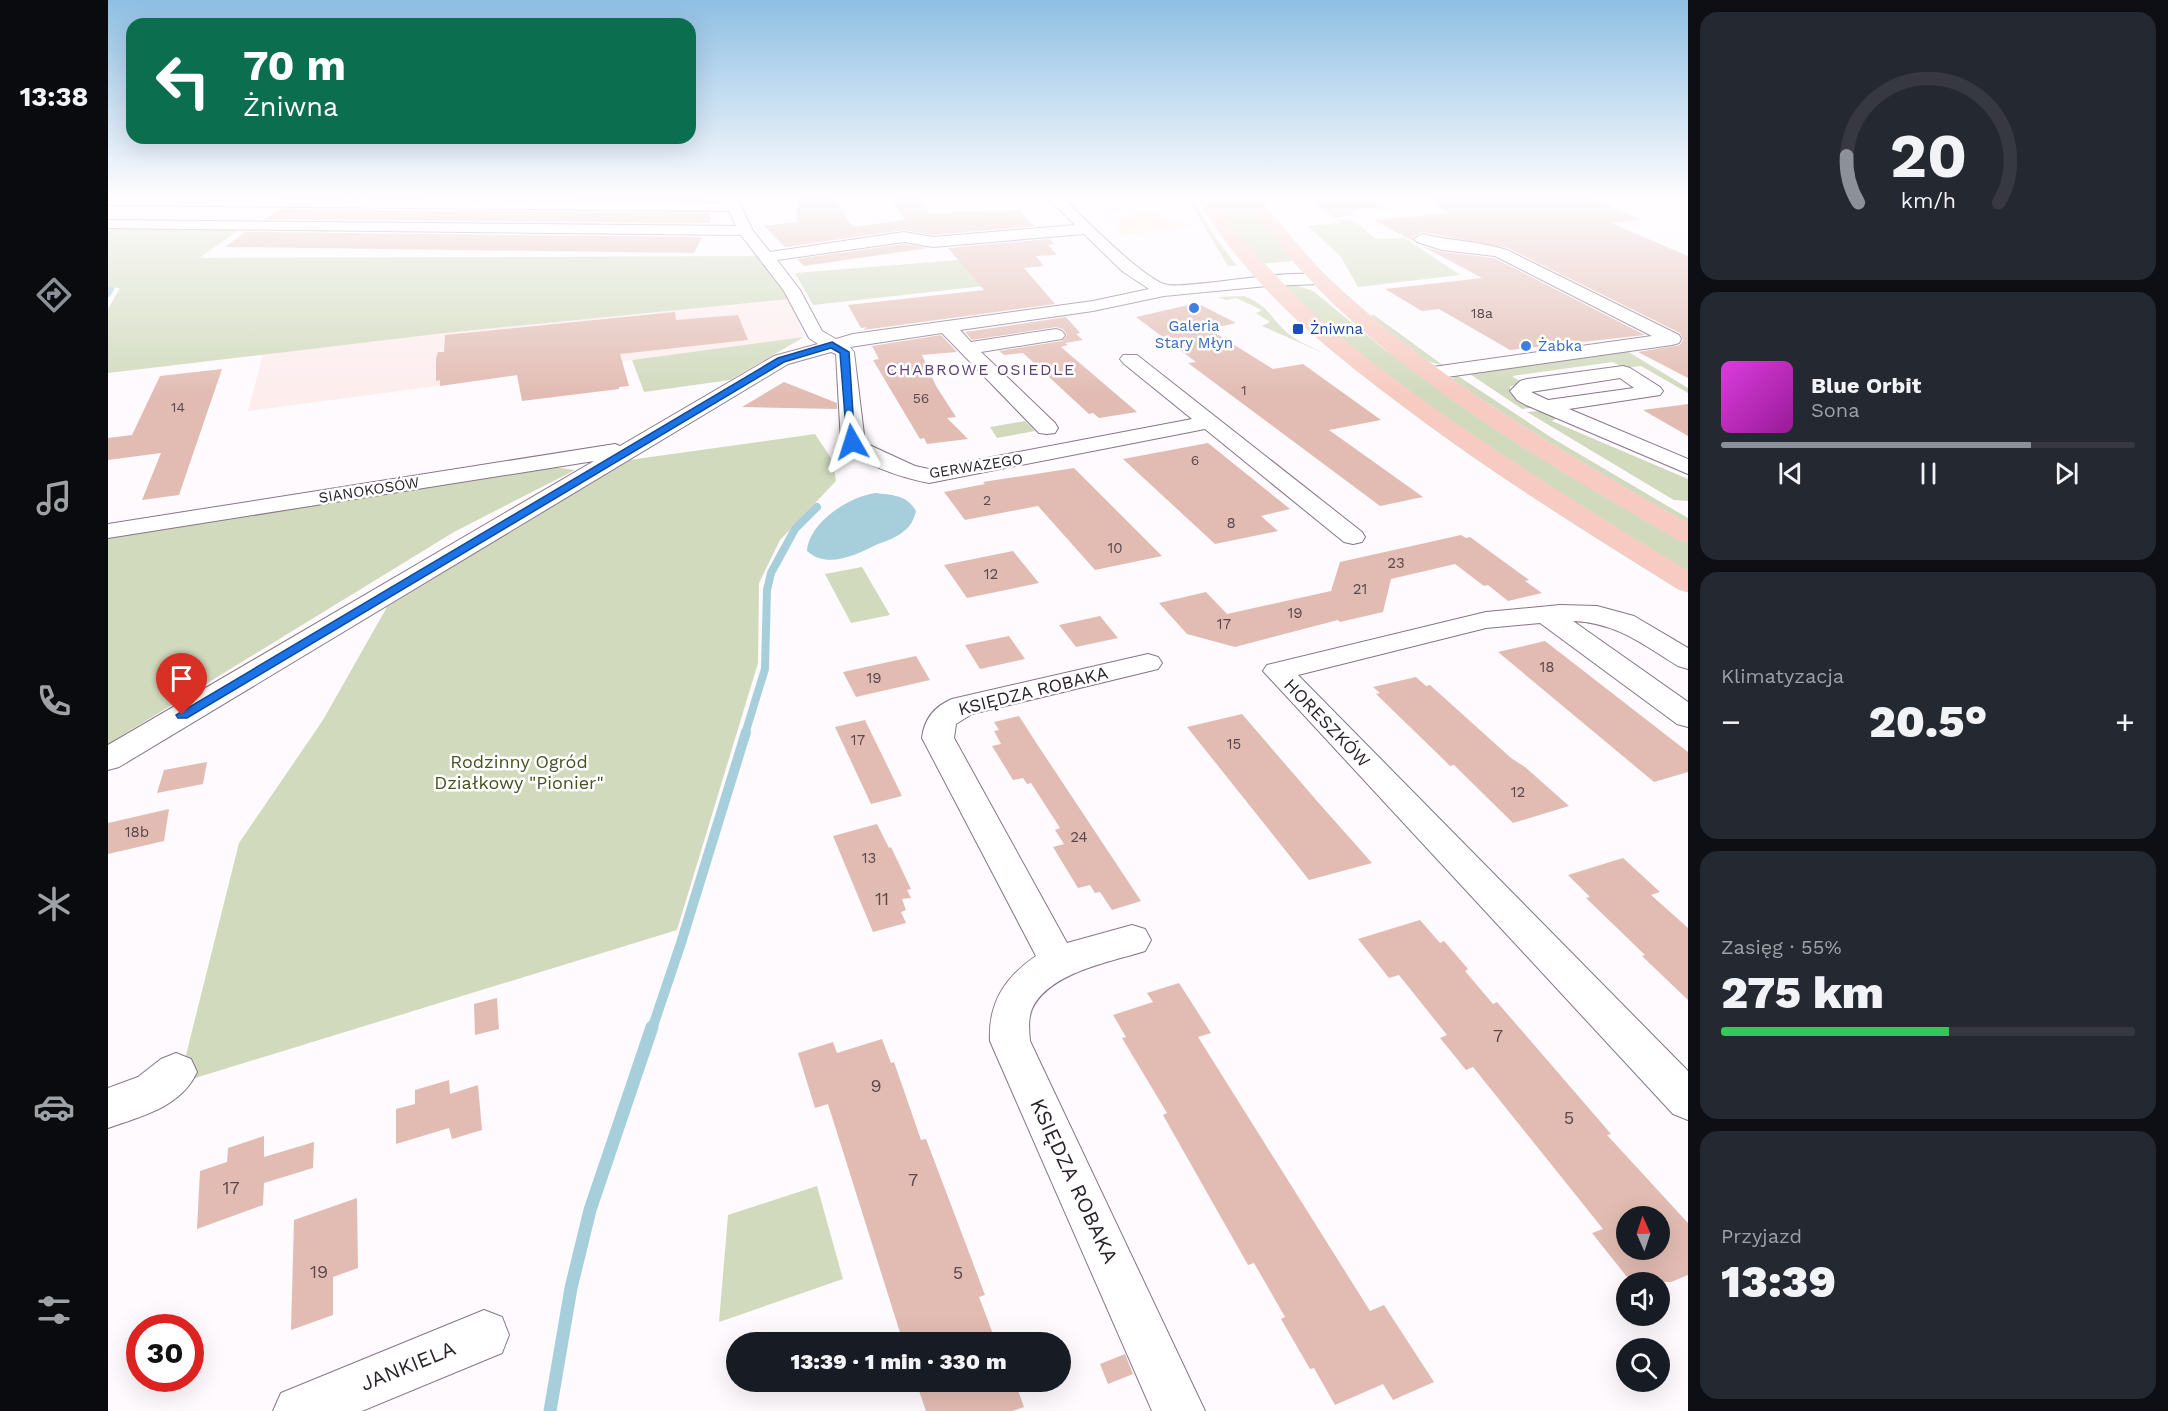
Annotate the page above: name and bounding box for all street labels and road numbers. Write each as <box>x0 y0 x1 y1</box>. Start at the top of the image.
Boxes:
street label: GERWAZEGO <box>928 450 1024 482</box>
street label: SIANOKOSÓW <box>317 472 421 507</box>
street label: KSIĘDZA ROBAKA <box>956 662 1110 719</box>
street label: HORESZKÓW <box>1280 674 1375 771</box>
street label: KSIĘDZA ROBAKA <box>1025 1094 1124 1267</box>
street label: JANKIELA <box>357 1335 459 1396</box>

